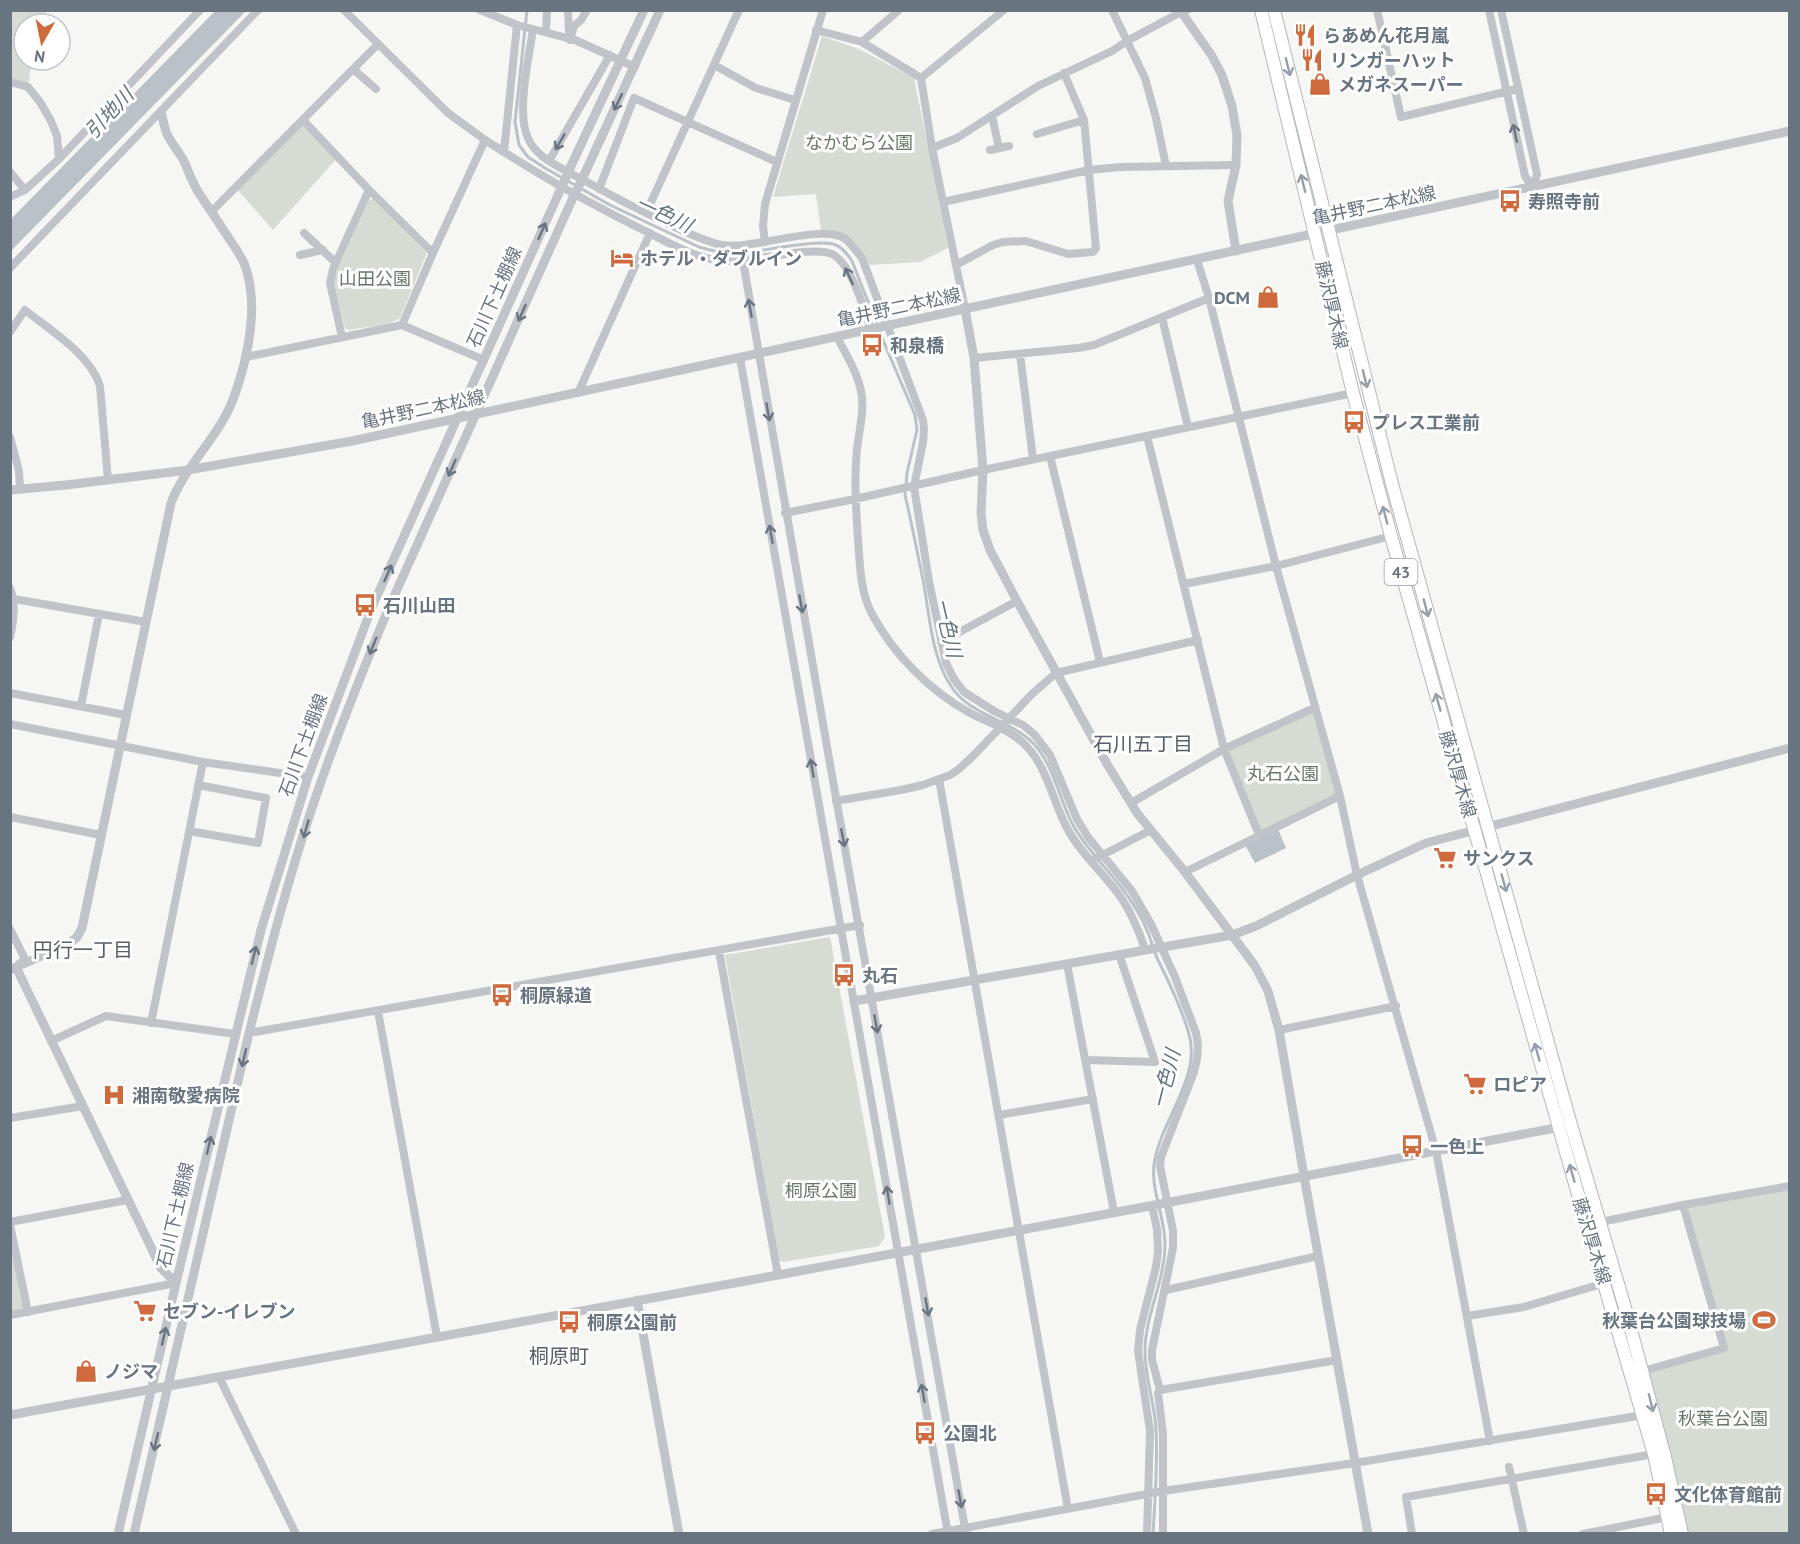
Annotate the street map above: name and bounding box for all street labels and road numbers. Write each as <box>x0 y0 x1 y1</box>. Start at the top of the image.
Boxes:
street label: 亀井野二本松線 <box>1310 181 1438 229</box>
street label: 石川下土棚線 <box>462 243 526 351</box>
street label: 藤沢厚木線 <box>1311 259 1353 351</box>
street label: 亀井野二本松線 <box>835 283 963 331</box>
street label: 亀井野二本松線 <box>359 385 487 433</box>
road number: 43 <box>1384 559 1418 585</box>
street label: 石川下土棚線 <box>274 690 332 800</box>
street label: 藤沢厚木線 <box>1435 728 1481 820</box>
street label: 石川下土棚線 <box>152 1160 198 1270</box>
street label: 藤沢厚木線 <box>1568 1195 1616 1287</box>

